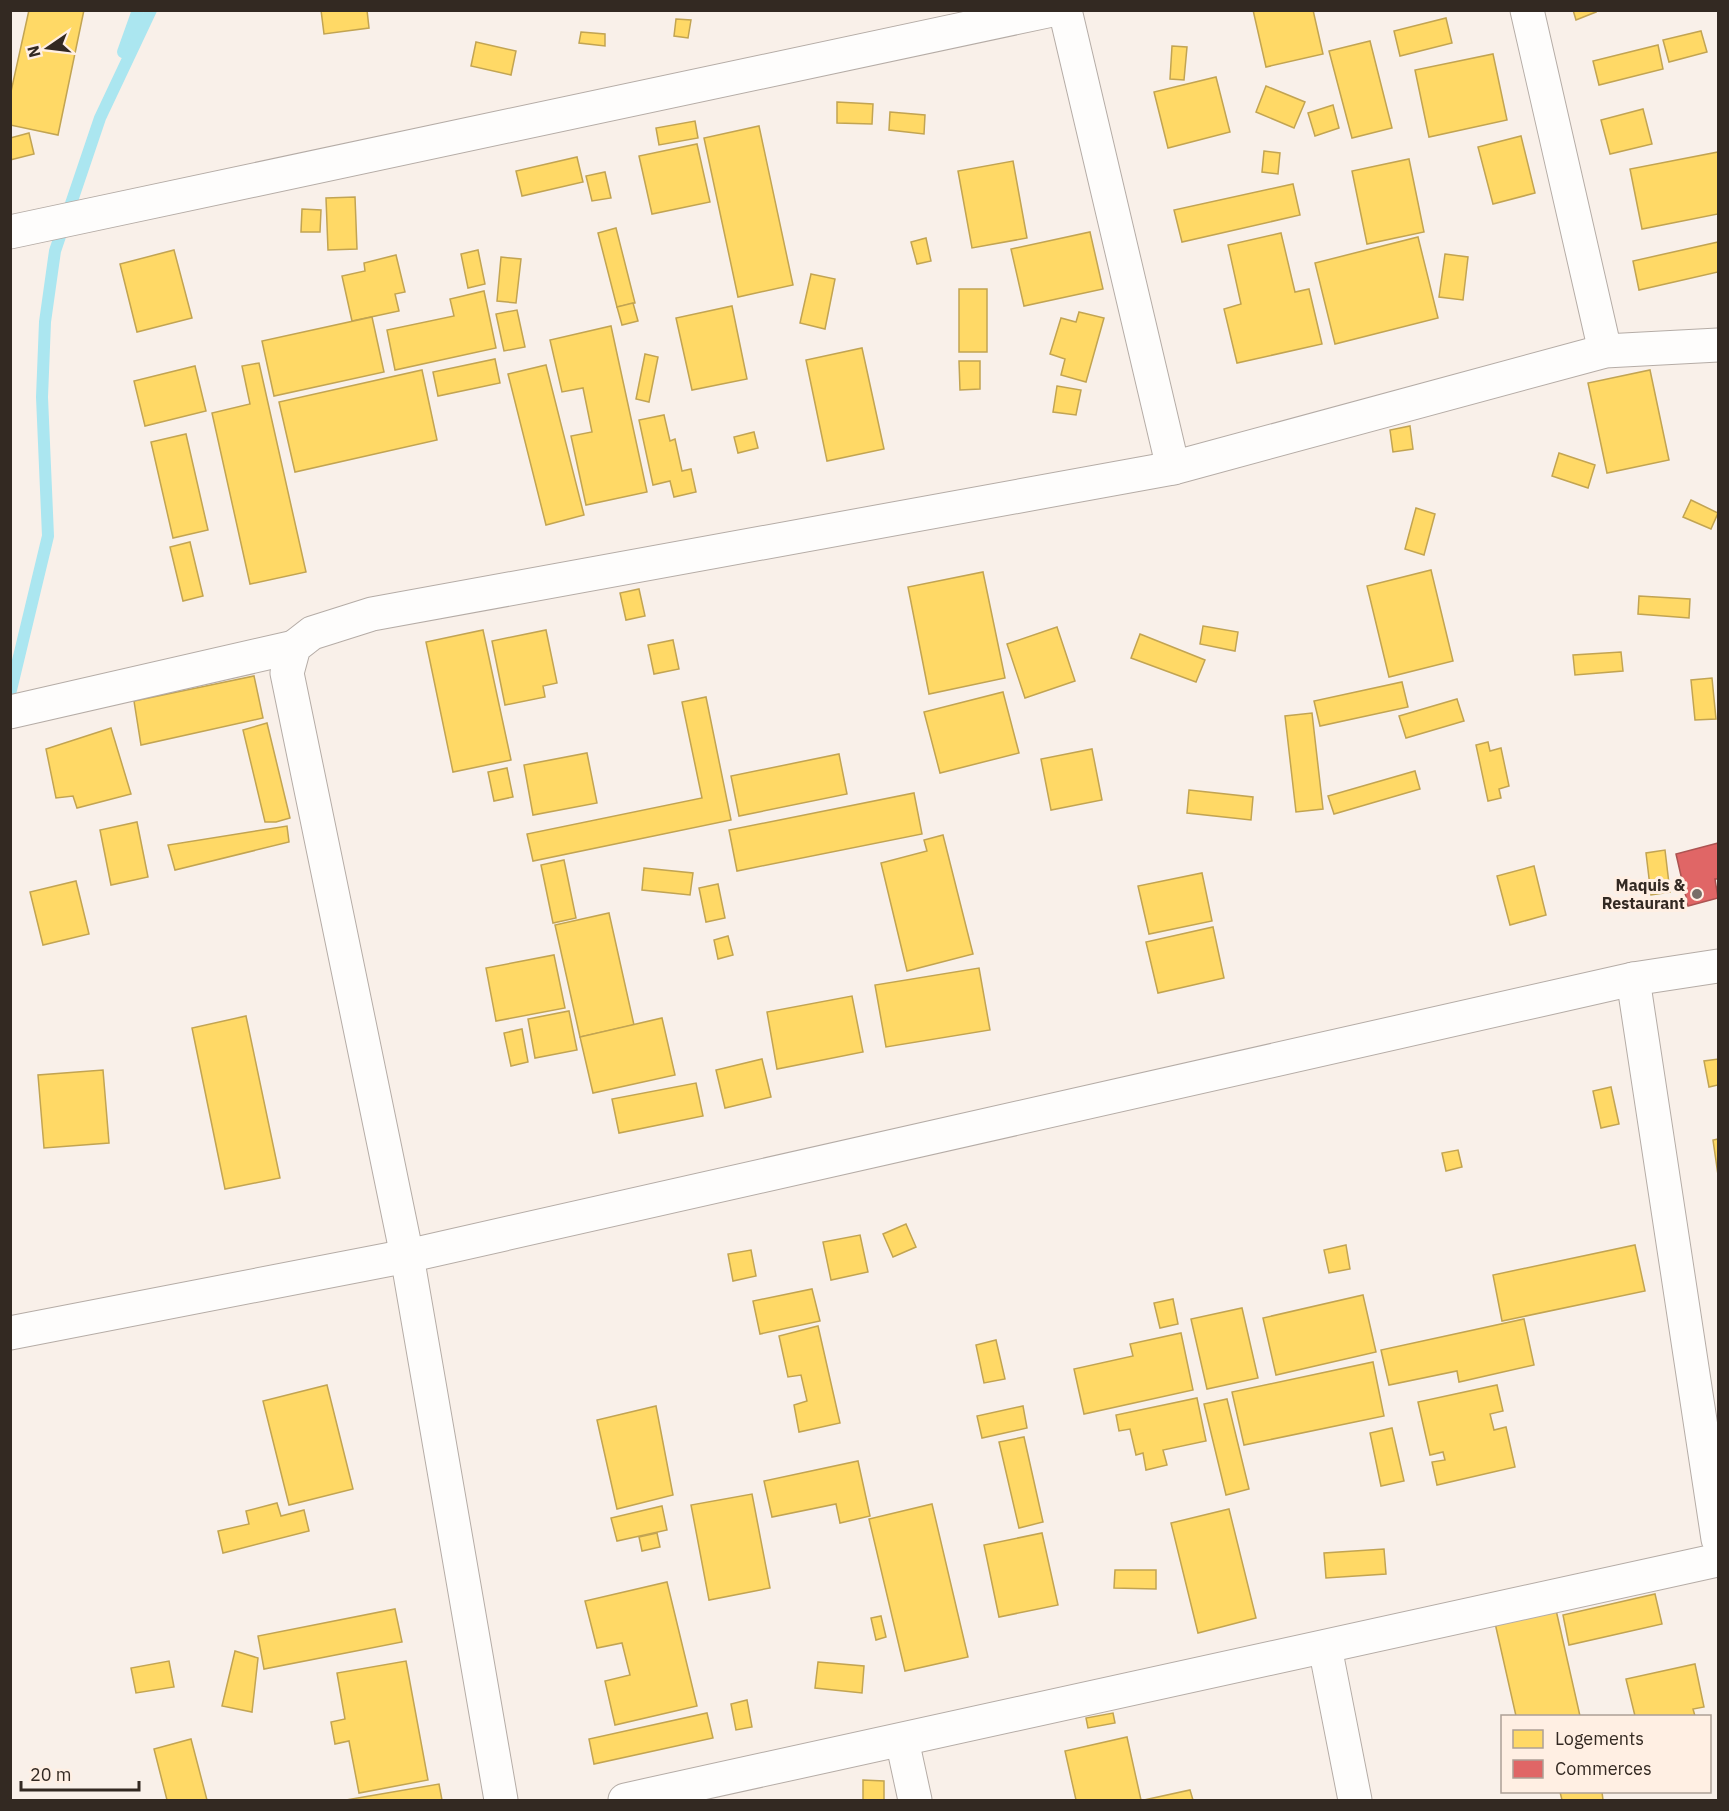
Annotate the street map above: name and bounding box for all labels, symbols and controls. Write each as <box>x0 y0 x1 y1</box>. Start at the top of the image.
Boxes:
north arrow <box>18 18 78 78</box>
text: N <box>22 44 45 60</box>
place label: Maquis & Restaurant <box>1602 875 1685 913</box>
marker: Maquis & Restaurant <box>1690 887 1704 901</box>
legend <box>1501 1715 1711 1793</box>
text: Logements <box>1555 1727 1644 1750</box>
scale bar <box>21 1754 140 1792</box>
text: Commerces <box>1555 1757 1652 1780</box>
text: 20 m <box>30 1763 72 1786</box>

